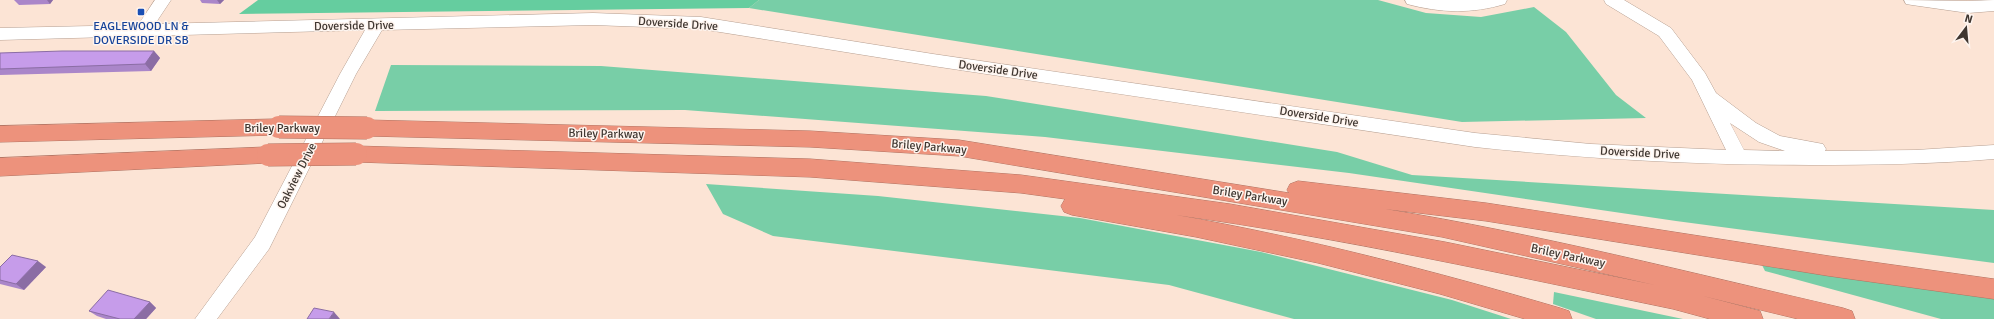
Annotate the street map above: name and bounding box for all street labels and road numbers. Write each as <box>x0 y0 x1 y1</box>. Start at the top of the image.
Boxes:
street label: Doverside Drive <box>638 14 718 34</box>
street label: Doverside Drive <box>314 18 394 34</box>
street label: Doverside Drive <box>957 57 1039 83</box>
street label: Doverside Drive <box>1278 103 1360 131</box>
street label: Briley Parkway <box>244 121 320 136</box>
street label: Briley Parkway <box>568 126 644 142</box>
street label: Briley Parkway <box>891 136 968 158</box>
street label: Oakview Drive <box>274 140 320 212</box>
street label: Doverside Drive <box>1600 143 1680 163</box>
street label: Briley Parkway <box>1211 183 1289 209</box>
street label: Briley Parkway <box>1529 241 1607 271</box>

